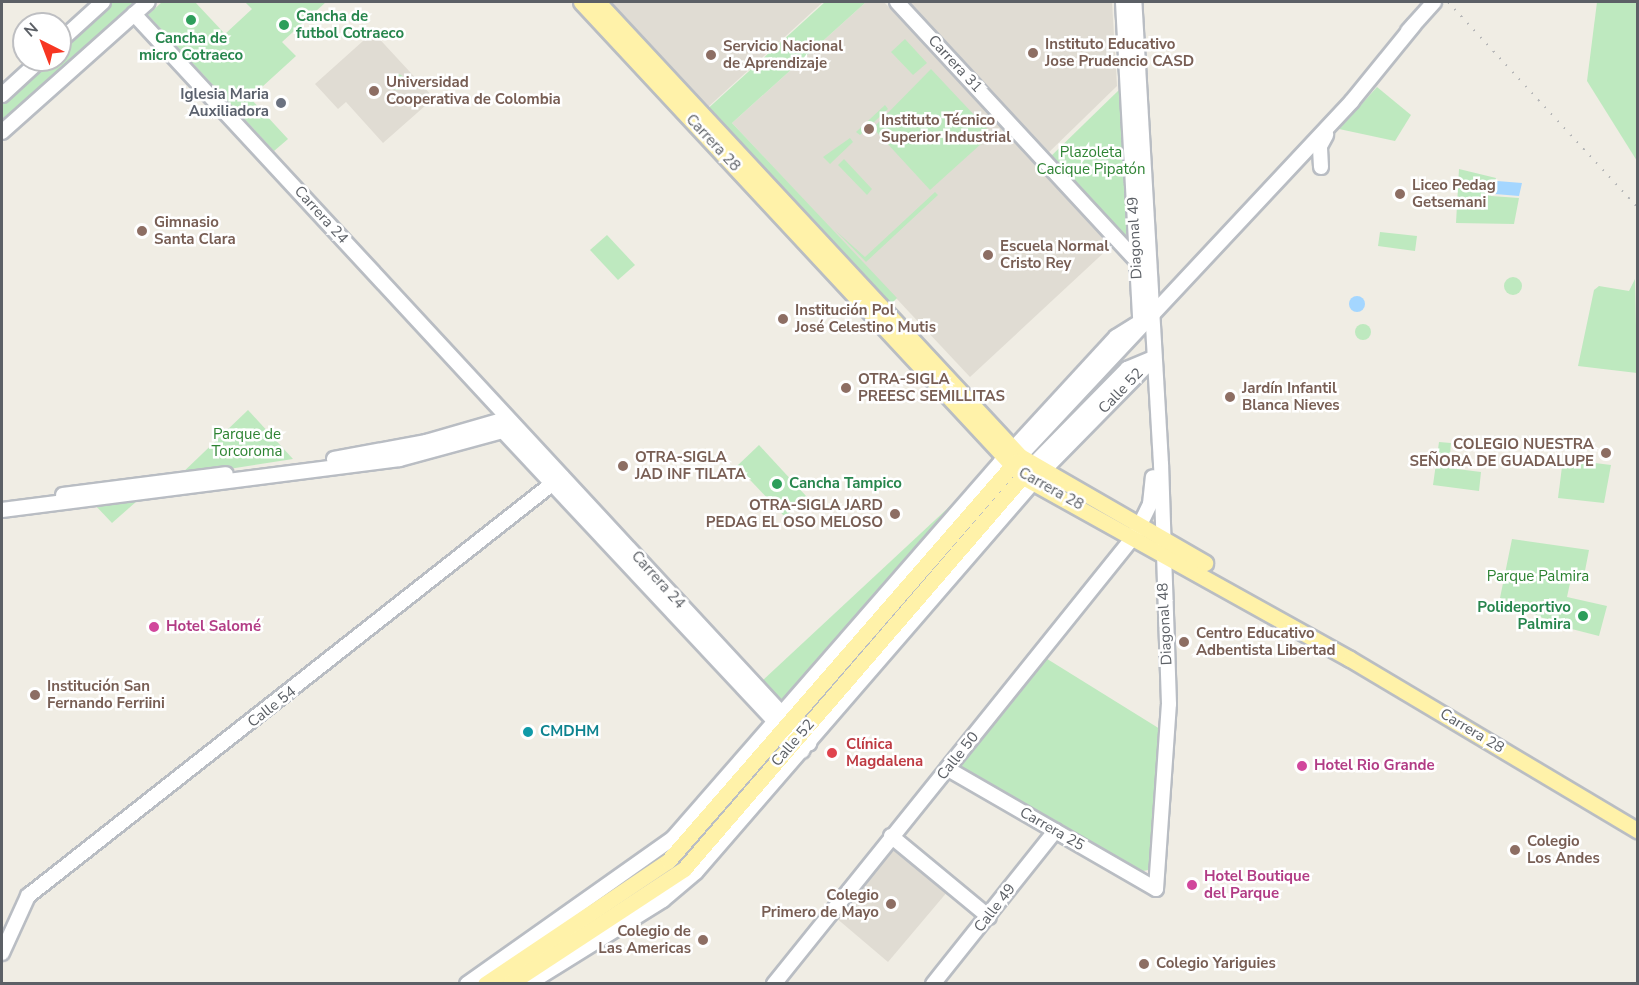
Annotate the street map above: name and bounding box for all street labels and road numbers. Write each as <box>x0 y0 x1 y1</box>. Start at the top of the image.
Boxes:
street label: Carrera 31 <box>924 32 986 96</box>
street label: Carrera 28 <box>682 111 744 175</box>
street label: Carrera 24 <box>290 182 352 248</box>
street label: Diagonal 49 <box>1124 196 1146 280</box>
street label: Calle 52 <box>1095 364 1147 418</box>
street label: Carrera 28 <box>1015 464 1087 514</box>
street label: Carrera 24 <box>627 547 689 613</box>
street label: Diagonal 48 <box>1154 582 1176 666</box>
street label: Calle 54 <box>244 683 300 731</box>
street label: Carrera 28 <box>1437 705 1507 757</box>
street label: Calle 52 <box>768 716 818 770</box>
street label: Calle 50 <box>933 728 983 784</box>
street label: Carrera 25 <box>1017 803 1087 855</box>
street label: Calle 49 <box>971 880 1019 936</box>

